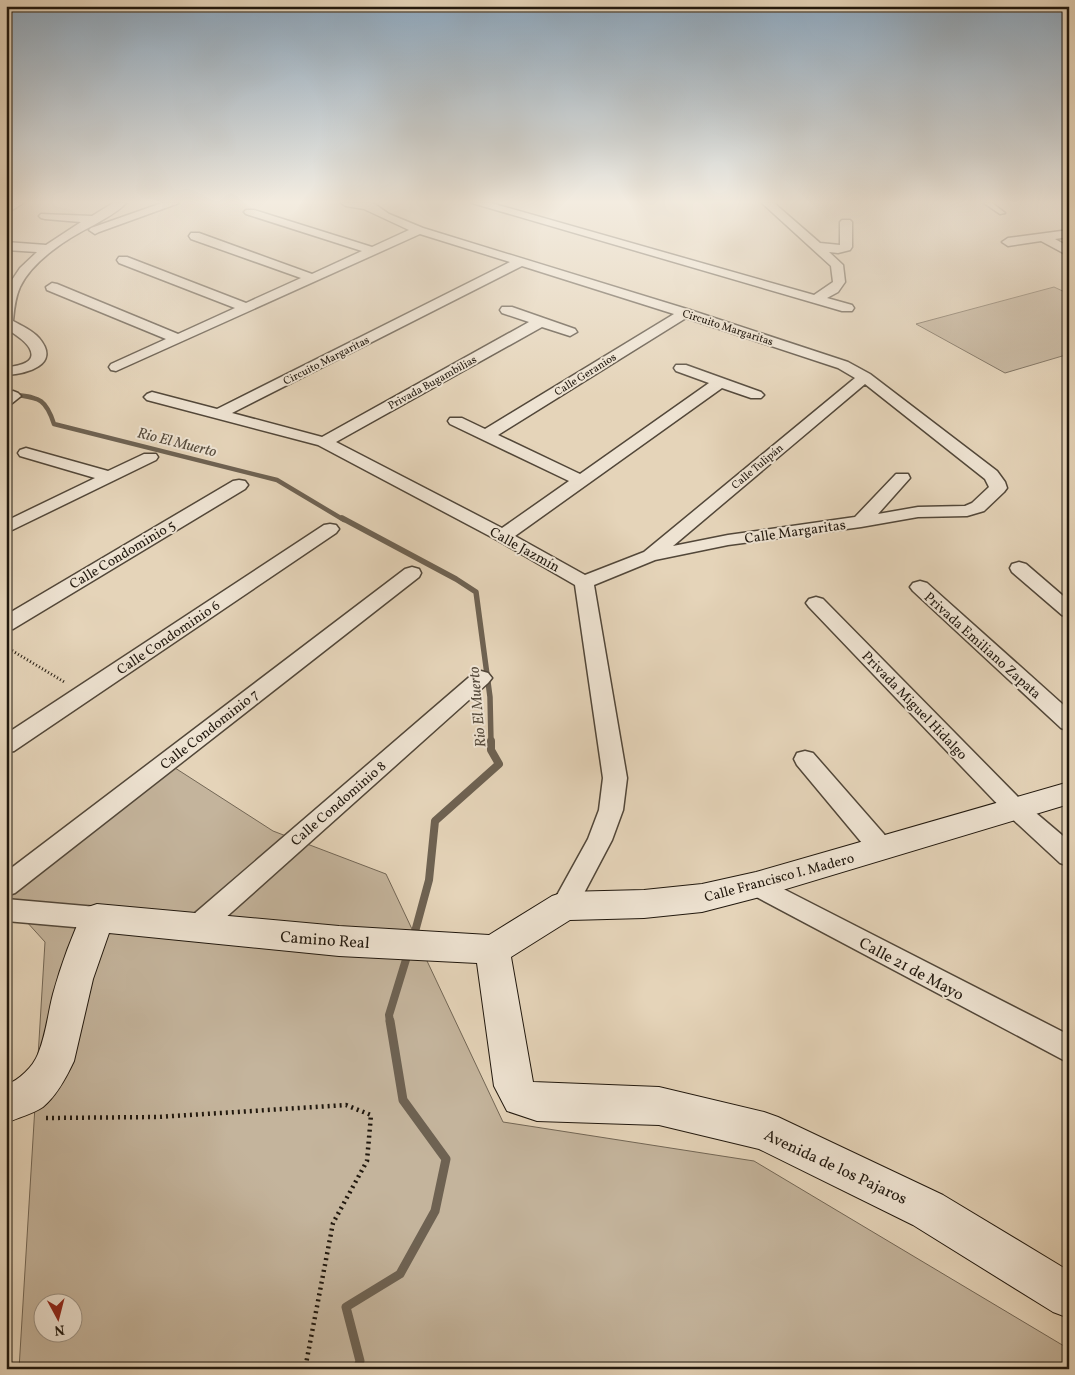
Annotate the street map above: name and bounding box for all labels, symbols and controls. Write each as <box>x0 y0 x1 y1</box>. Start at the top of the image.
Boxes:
street label: Circuito Margaritas <box>680 307 775 350</box>
street label: Circuito Margaritas <box>281 333 373 390</box>
street label: Calle Geranios <box>552 350 620 400</box>
street label: Privada Bugambilias <box>386 352 480 414</box>
water label: Rio El Muerto <box>135 423 219 464</box>
street label: Calle Tulipán <box>729 441 787 493</box>
street label: Calle Condominio 5 <box>66 516 179 594</box>
street label: Calle Margaritas <box>743 516 847 549</box>
street label: Calle Jazmín <box>486 523 563 577</box>
street label: Privada Emiliano Zapata <box>919 588 1045 704</box>
street label: Calle Condominio 6 <box>113 597 224 680</box>
street label: Privada Miguel Hidalgo <box>857 647 971 765</box>
water label: Rio El Muerto <box>464 665 492 748</box>
street label: Calle Condominio 7 <box>157 685 263 775</box>
street label: Calle Condominio 8 <box>287 757 391 851</box>
street label: Calle Francisco I. Madero <box>702 849 856 908</box>
street label: Camino Real <box>279 927 371 955</box>
street label: Calle 21 de Mayo <box>855 933 967 1007</box>
street label: Avenida de los Pajaros <box>760 1125 911 1211</box>
north arrow <box>32 1292 82 1342</box>
text: N <box>53 1319 66 1339</box>

